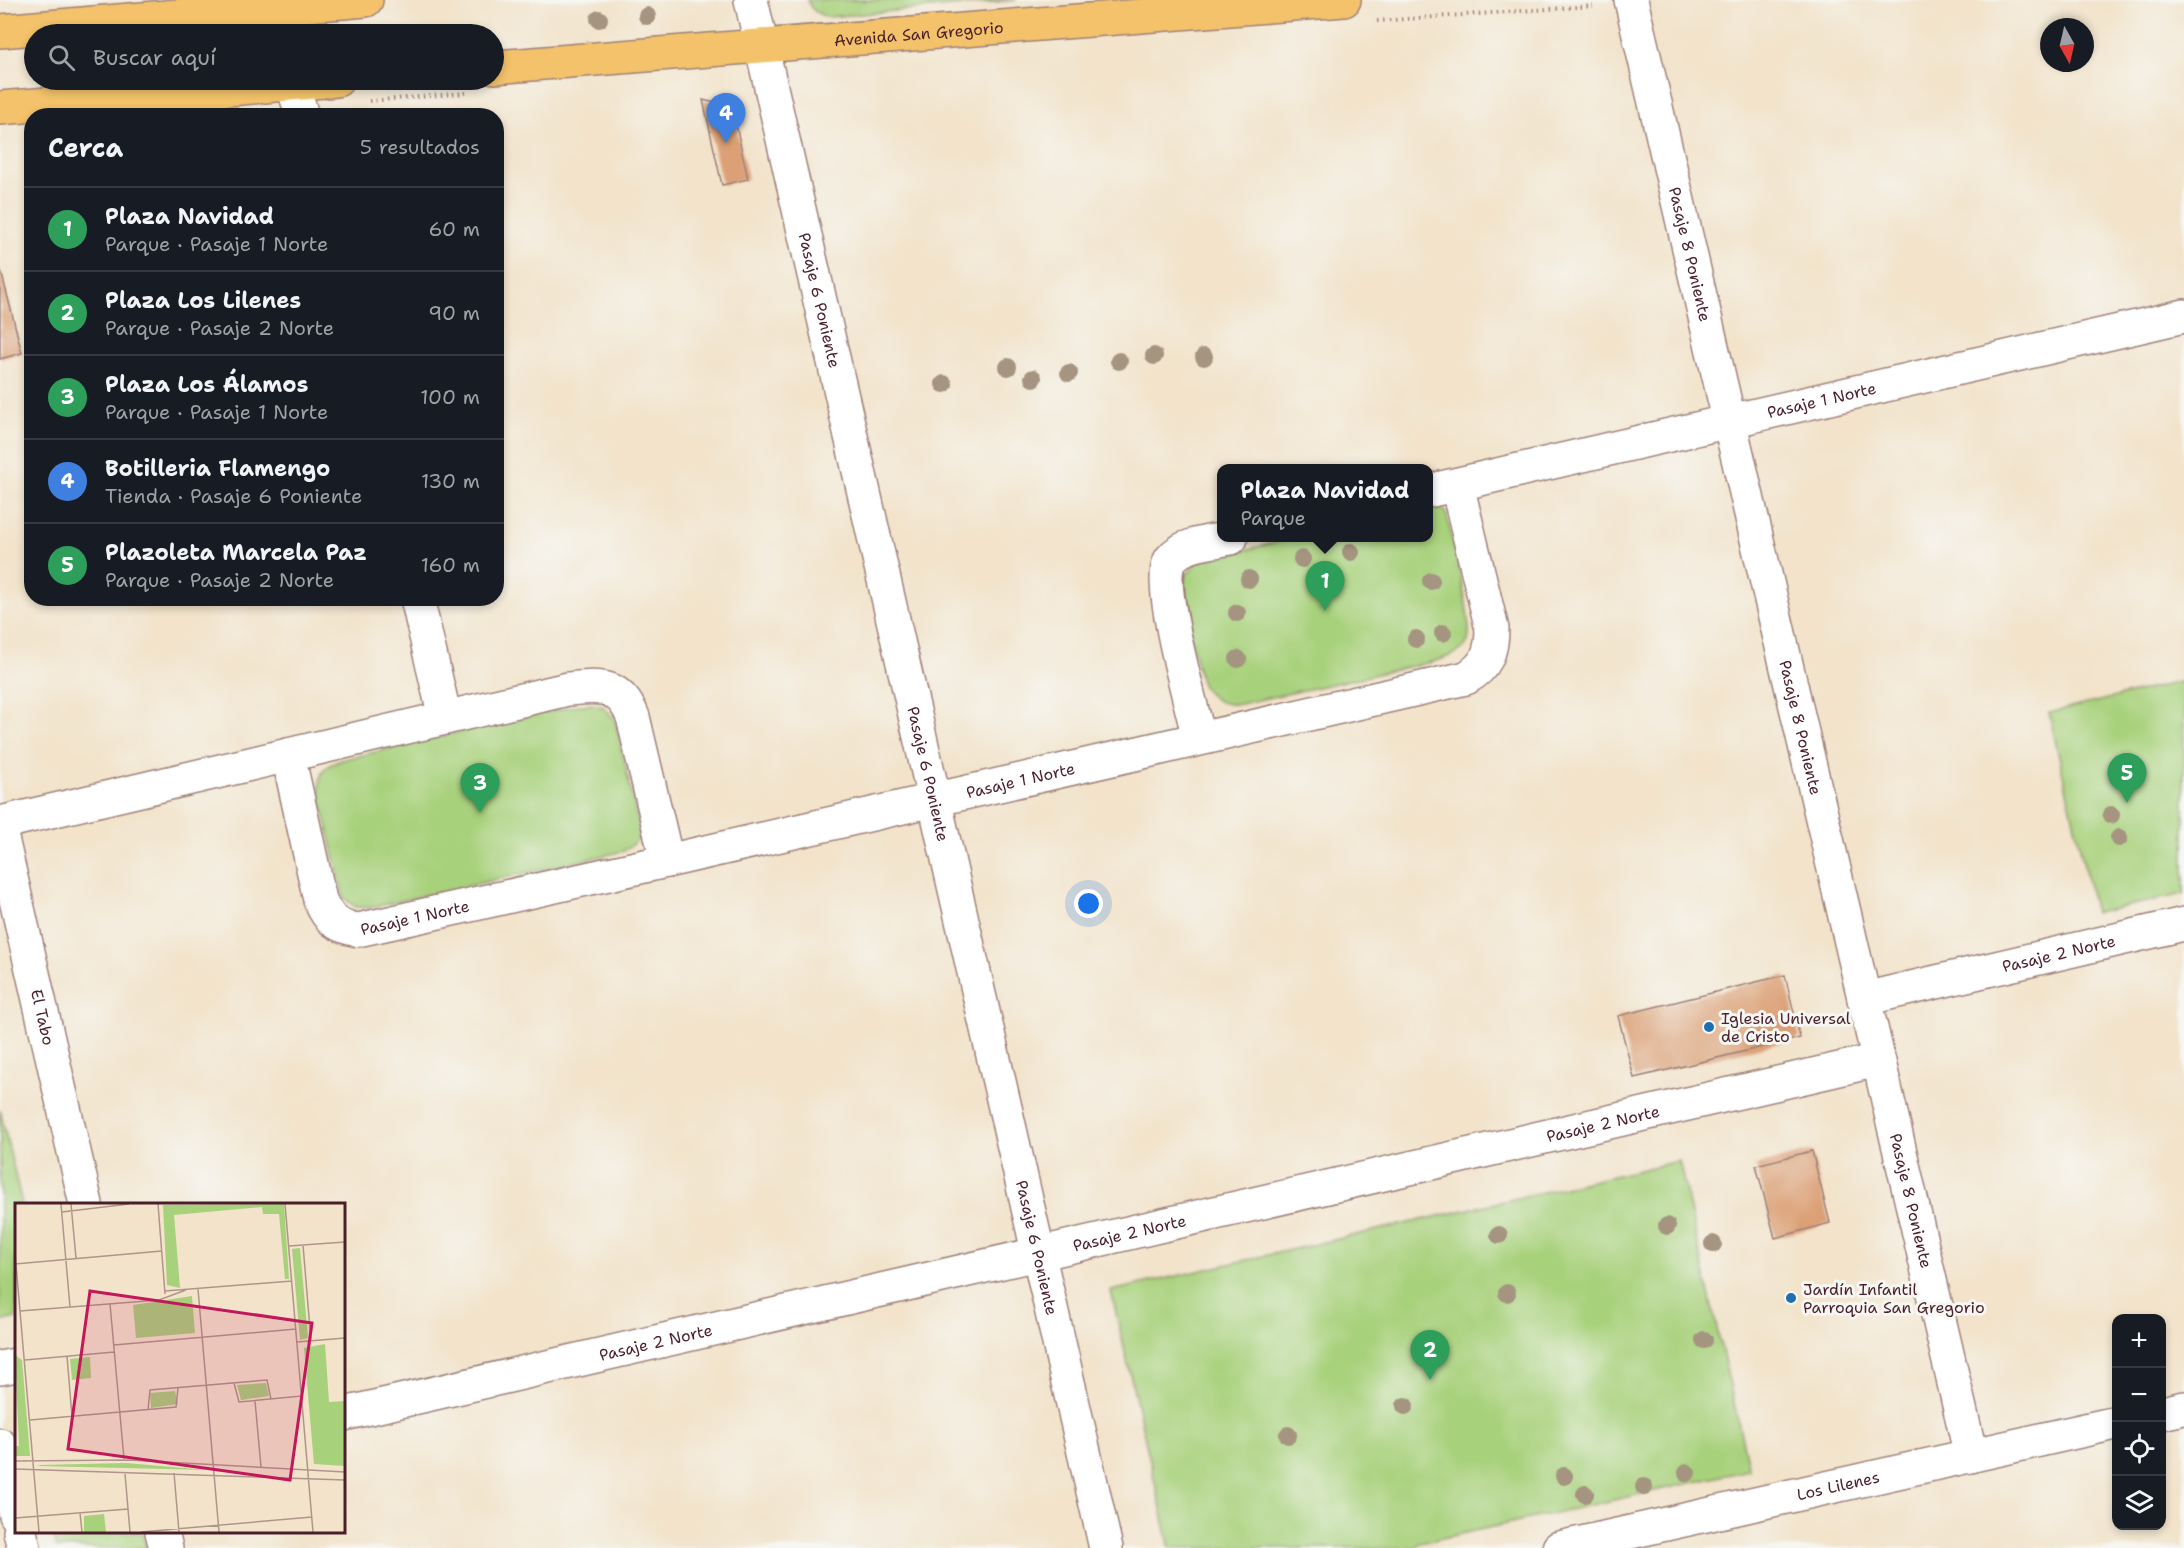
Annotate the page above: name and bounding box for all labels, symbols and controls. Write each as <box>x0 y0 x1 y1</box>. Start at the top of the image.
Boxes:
street label: Avenida San Gregorio <box>833 17 1004 51</box>
north arrow <box>2040 18 2094 72</box>
search box <box>24 24 504 90</box>
icon: search <box>45 41 78 74</box>
text: Buscar aquí <box>93 43 216 72</box>
pin: 4 <box>706 94 746 143</box>
text: Cerca <box>48 130 123 165</box>
text: 5 resultados <box>360 134 480 160</box>
street label: Pasaje 8 Poniente <box>1664 185 1716 324</box>
text: Plaza Navidad <box>105 202 274 231</box>
text: 1 <box>63 216 72 242</box>
text: 60 m <box>428 216 480 242</box>
text: Parque · Pasaje 1 Norte <box>105 231 328 257</box>
street label: Pasaje 6 Poniente <box>794 231 845 370</box>
text: Plaza Los Lilenes <box>105 286 301 315</box>
text: 2 <box>61 300 75 326</box>
text: 90 m <box>428 300 480 326</box>
text: Parque · Pasaje 2 Norte <box>105 315 334 341</box>
text: Plaza Los Álamos <box>105 370 308 399</box>
street label: Pasaje 1 Norte <box>1765 378 1878 423</box>
text: 3 <box>61 384 75 410</box>
text: 100 m <box>420 384 480 410</box>
text: Parque · Pasaje 1 Norte <box>105 399 328 425</box>
text: Botilleria Flamengo <box>105 454 330 483</box>
popup <box>1217 464 1433 542</box>
text: 4 <box>61 468 75 494</box>
text: 130 m <box>421 468 480 494</box>
text: Plaza Navidad <box>1241 476 1409 505</box>
text: Tienda · Pasaje 6 Poniente <box>105 483 362 509</box>
text: Parque <box>1241 505 1306 531</box>
text: Plazoleta Marcela Paz <box>105 538 367 567</box>
text: 5 <box>61 552 74 578</box>
text: 160 m <box>421 552 480 578</box>
pin: 1 <box>1306 562 1344 611</box>
text: Parque · Pasaje 2 Norte <box>105 567 334 593</box>
street label: Pasaje 8 Poniente <box>1774 658 1826 797</box>
street label: Pasaje 6 Poniente <box>902 704 954 844</box>
pin: 5 <box>2108 754 2146 803</box>
street label: Pasaje 1 Norte <box>964 758 1077 803</box>
pin: 3 <box>460 764 500 813</box>
your location <box>1074 889 1103 918</box>
street label: Pasaje 1 Norte <box>358 895 471 940</box>
street label: Pasaje 2 Norte <box>2000 930 2117 977</box>
street label: El Tabo <box>26 987 59 1047</box>
place label: Iglesia Universal de Cristo <box>1721 1008 1851 1047</box>
marker: Iglesia Universal de Cristo <box>1702 1020 1716 1034</box>
street label: Pasaje 2 Norte <box>1544 1101 1662 1147</box>
street label: Pasaje 8 Poniente <box>1885 1131 1937 1270</box>
street label: Pasaje 6 Poniente <box>1011 1178 1062 1317</box>
inset map <box>15 1203 345 1533</box>
street label: Pasaje 2 Norte <box>1071 1210 1188 1256</box>
place label: Jardín Infantil Parroquia San Gregorio <box>1803 1279 1985 1318</box>
marker: Jardín Infantil Parroquia San Gregorio <box>1784 1291 1798 1305</box>
map controls <box>2112 1314 2166 1530</box>
button: + <box>2112 1314 2166 1368</box>
street label: Pasaje 2 Norte <box>597 1319 715 1366</box>
pin: 2 <box>1410 1330 1450 1380</box>
button: − <box>2112 1368 2166 1422</box>
button: locate <box>2112 1422 2166 1476</box>
street label: Los Lilenes <box>1795 1466 1882 1505</box>
button: layers <box>2112 1476 2166 1530</box>

